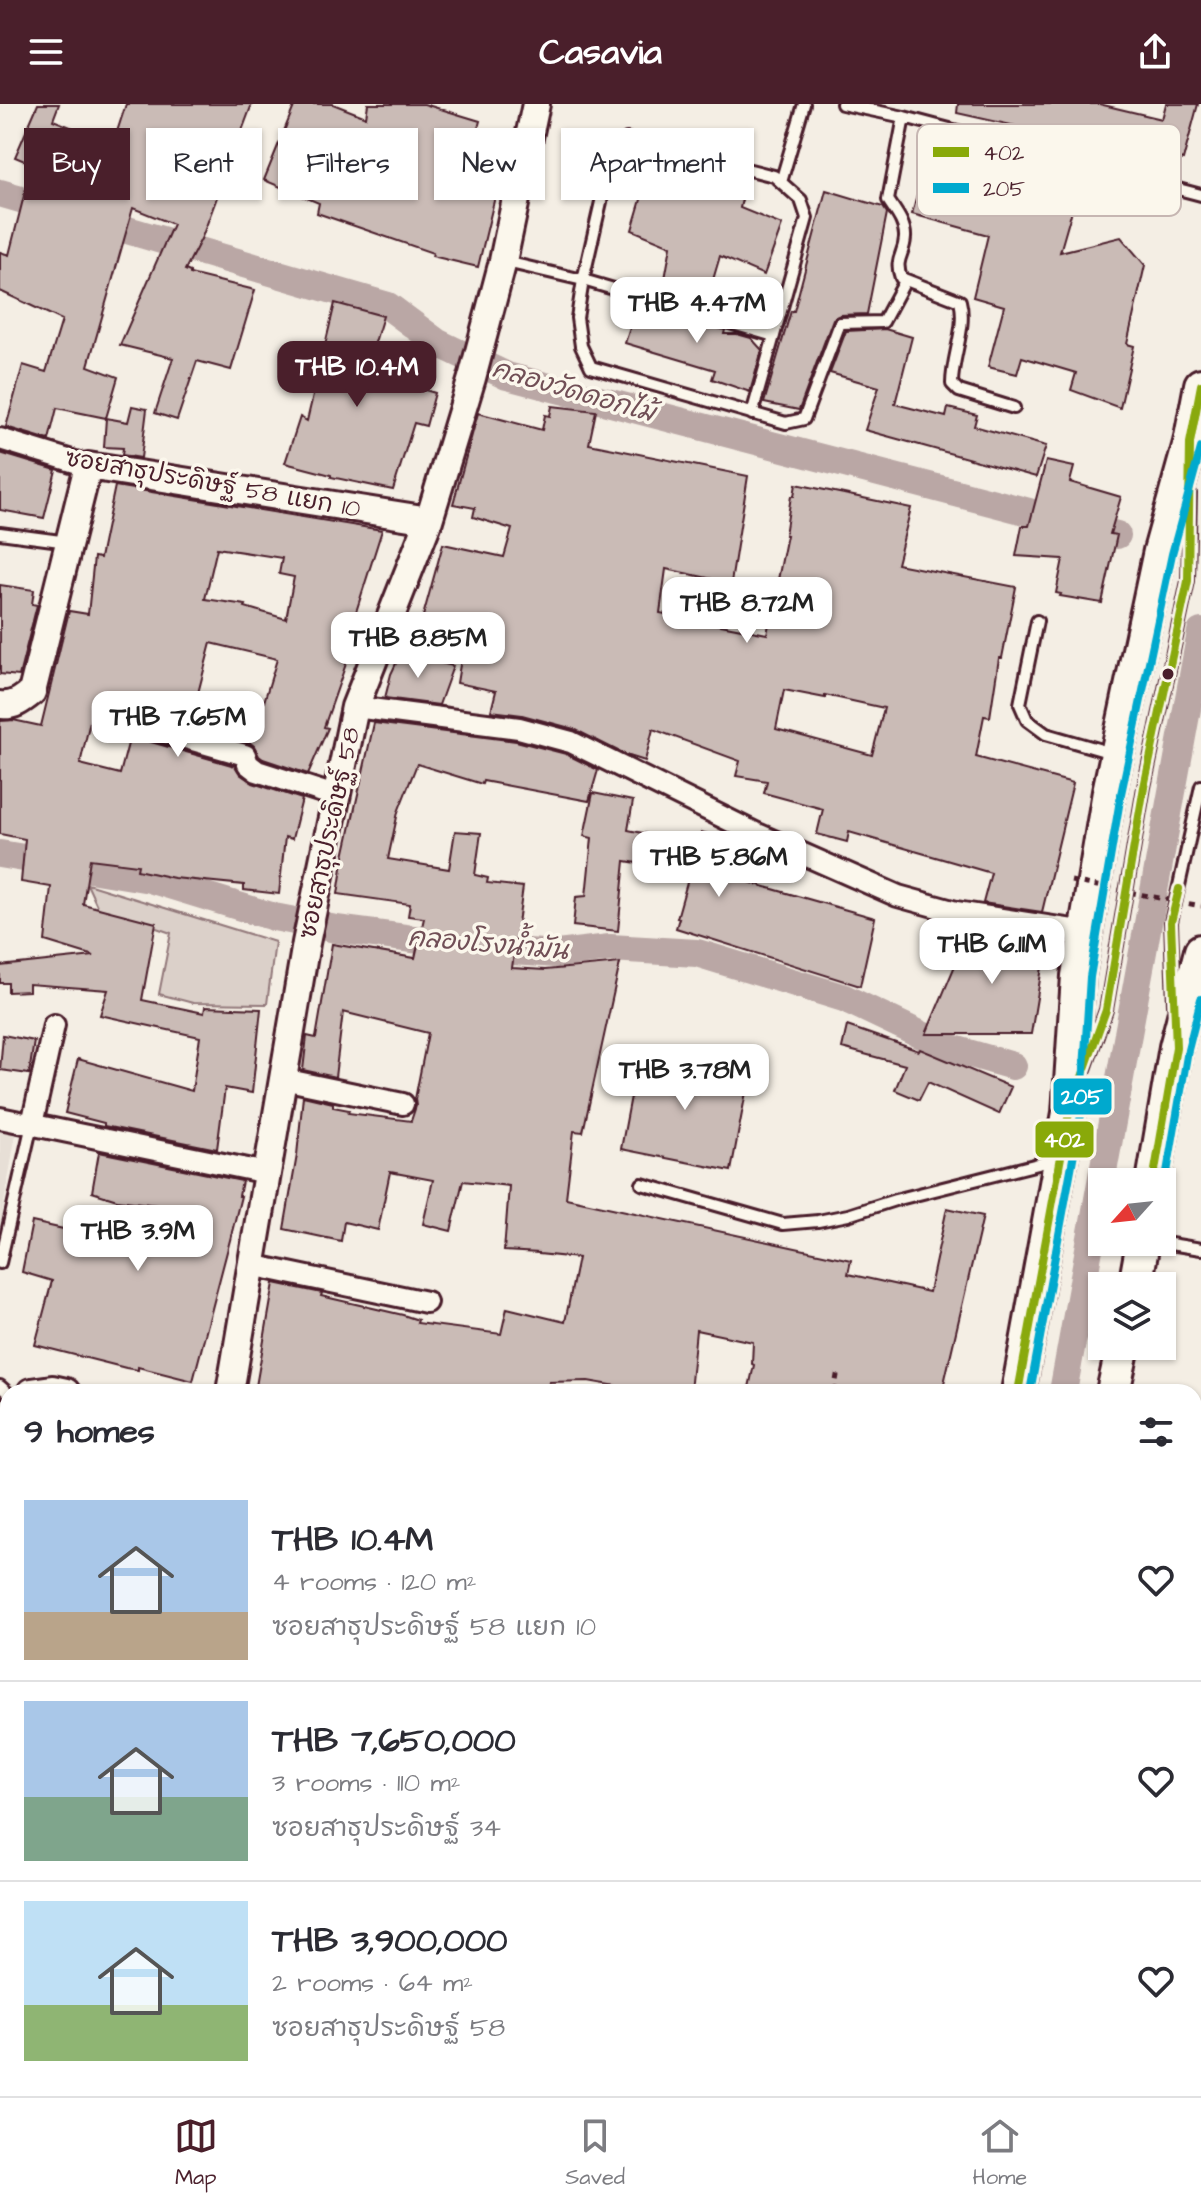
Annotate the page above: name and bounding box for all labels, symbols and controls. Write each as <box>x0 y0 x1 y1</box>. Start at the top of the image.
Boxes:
text: Casavia <box>539 27 662 78</box>
icon: menu <box>24 30 68 74</box>
icon: share <box>1133 30 1177 74</box>
legend <box>917 124 1181 216</box>
chip: Buy <box>24 128 130 200</box>
chip: Rent <box>146 128 262 200</box>
chip: Filters <box>278 128 418 200</box>
chip: New <box>434 128 545 200</box>
chip: Apartment <box>561 128 754 200</box>
text: 402 <box>983 138 1025 169</box>
text: 205 <box>983 174 1025 205</box>
pin: THB 4.47M <box>605 277 789 345</box>
text: THB 4.47M <box>628 285 766 321</box>
pin: THB 10.4M <box>265 341 449 409</box>
text: THB 10.4M <box>295 349 419 385</box>
water label: คลองวัดดอกไม้ <box>488 351 664 433</box>
street label: ซอยสาธุประดิษฐ์ 58 แยก 10 <box>63 441 363 527</box>
pin: THB 8.72M <box>655 577 839 645</box>
text: THB 8.72M <box>680 585 814 621</box>
pin: THB 8.85M <box>326 612 510 680</box>
text: THB 8.85M <box>349 620 487 656</box>
unlabelled marker <box>1160 666 1176 682</box>
pin: THB 7.65M <box>86 691 270 759</box>
text: THB 7.65M <box>110 699 246 735</box>
street label: ซอยสาธุประดิษฐ์ 58 <box>291 724 369 942</box>
pin: THB 5.86M <box>627 831 811 899</box>
text: THB 5.86M <box>650 839 788 875</box>
water label: คลองโรงน้ำมัน <box>406 912 572 969</box>
pin: THB 6.11M <box>900 918 1084 986</box>
text: THB 6.11M <box>938 926 1046 962</box>
pin: THB 3.78M <box>593 1044 777 1112</box>
text: THB 3.78M <box>619 1052 751 1088</box>
line badge: 205 <box>1052 1077 1113 1116</box>
text: 205 <box>1060 1082 1103 1113</box>
line badge: 402 <box>1034 1120 1095 1159</box>
text: 402 <box>1043 1125 1085 1156</box>
north arrow <box>1088 1168 1176 1256</box>
map controls <box>1088 1168 1176 1360</box>
pin: THB 3.9M <box>55 1205 221 1273</box>
text: THB 3.9M <box>81 1213 195 1249</box>
button: layers <box>1088 1272 1176 1360</box>
text: 9 homes <box>24 1408 155 1456</box>
icon: filters <box>1134 1410 1178 1454</box>
text: THB 10.4M <box>272 1516 433 1564</box>
icon: home <box>88 1532 184 1628</box>
icon: heart <box>1134 1558 1178 1602</box>
text: 4 rooms · 120 m² <box>272 1564 476 1600</box>
text: ซอยสาธุประดิษฐ์ 58 แยก 10 <box>272 1609 596 1645</box>
text: THB 7,650,000 <box>272 1717 516 1765</box>
icon: home <box>88 1733 184 1829</box>
icon: heart <box>1134 1759 1178 1803</box>
text: 3 rooms · 110 m² <box>272 1765 460 1801</box>
text: ซอยสาธุประดิษฐ์ 34 <box>272 1810 501 1846</box>
text: THB 3,900,000 <box>272 1917 508 1965</box>
icon: home <box>88 1933 184 2029</box>
icon: heart <box>1134 1959 1178 2003</box>
text: 2 rooms · 64 m² <box>272 1965 473 2001</box>
text: ซอยสาธุประดิษฐ์ 58 <box>272 2010 505 2046</box>
tab: Map <box>174 2114 218 2193</box>
tab: Saved <box>565 2114 625 2193</box>
tab: Home <box>973 2114 1027 2193</box>

